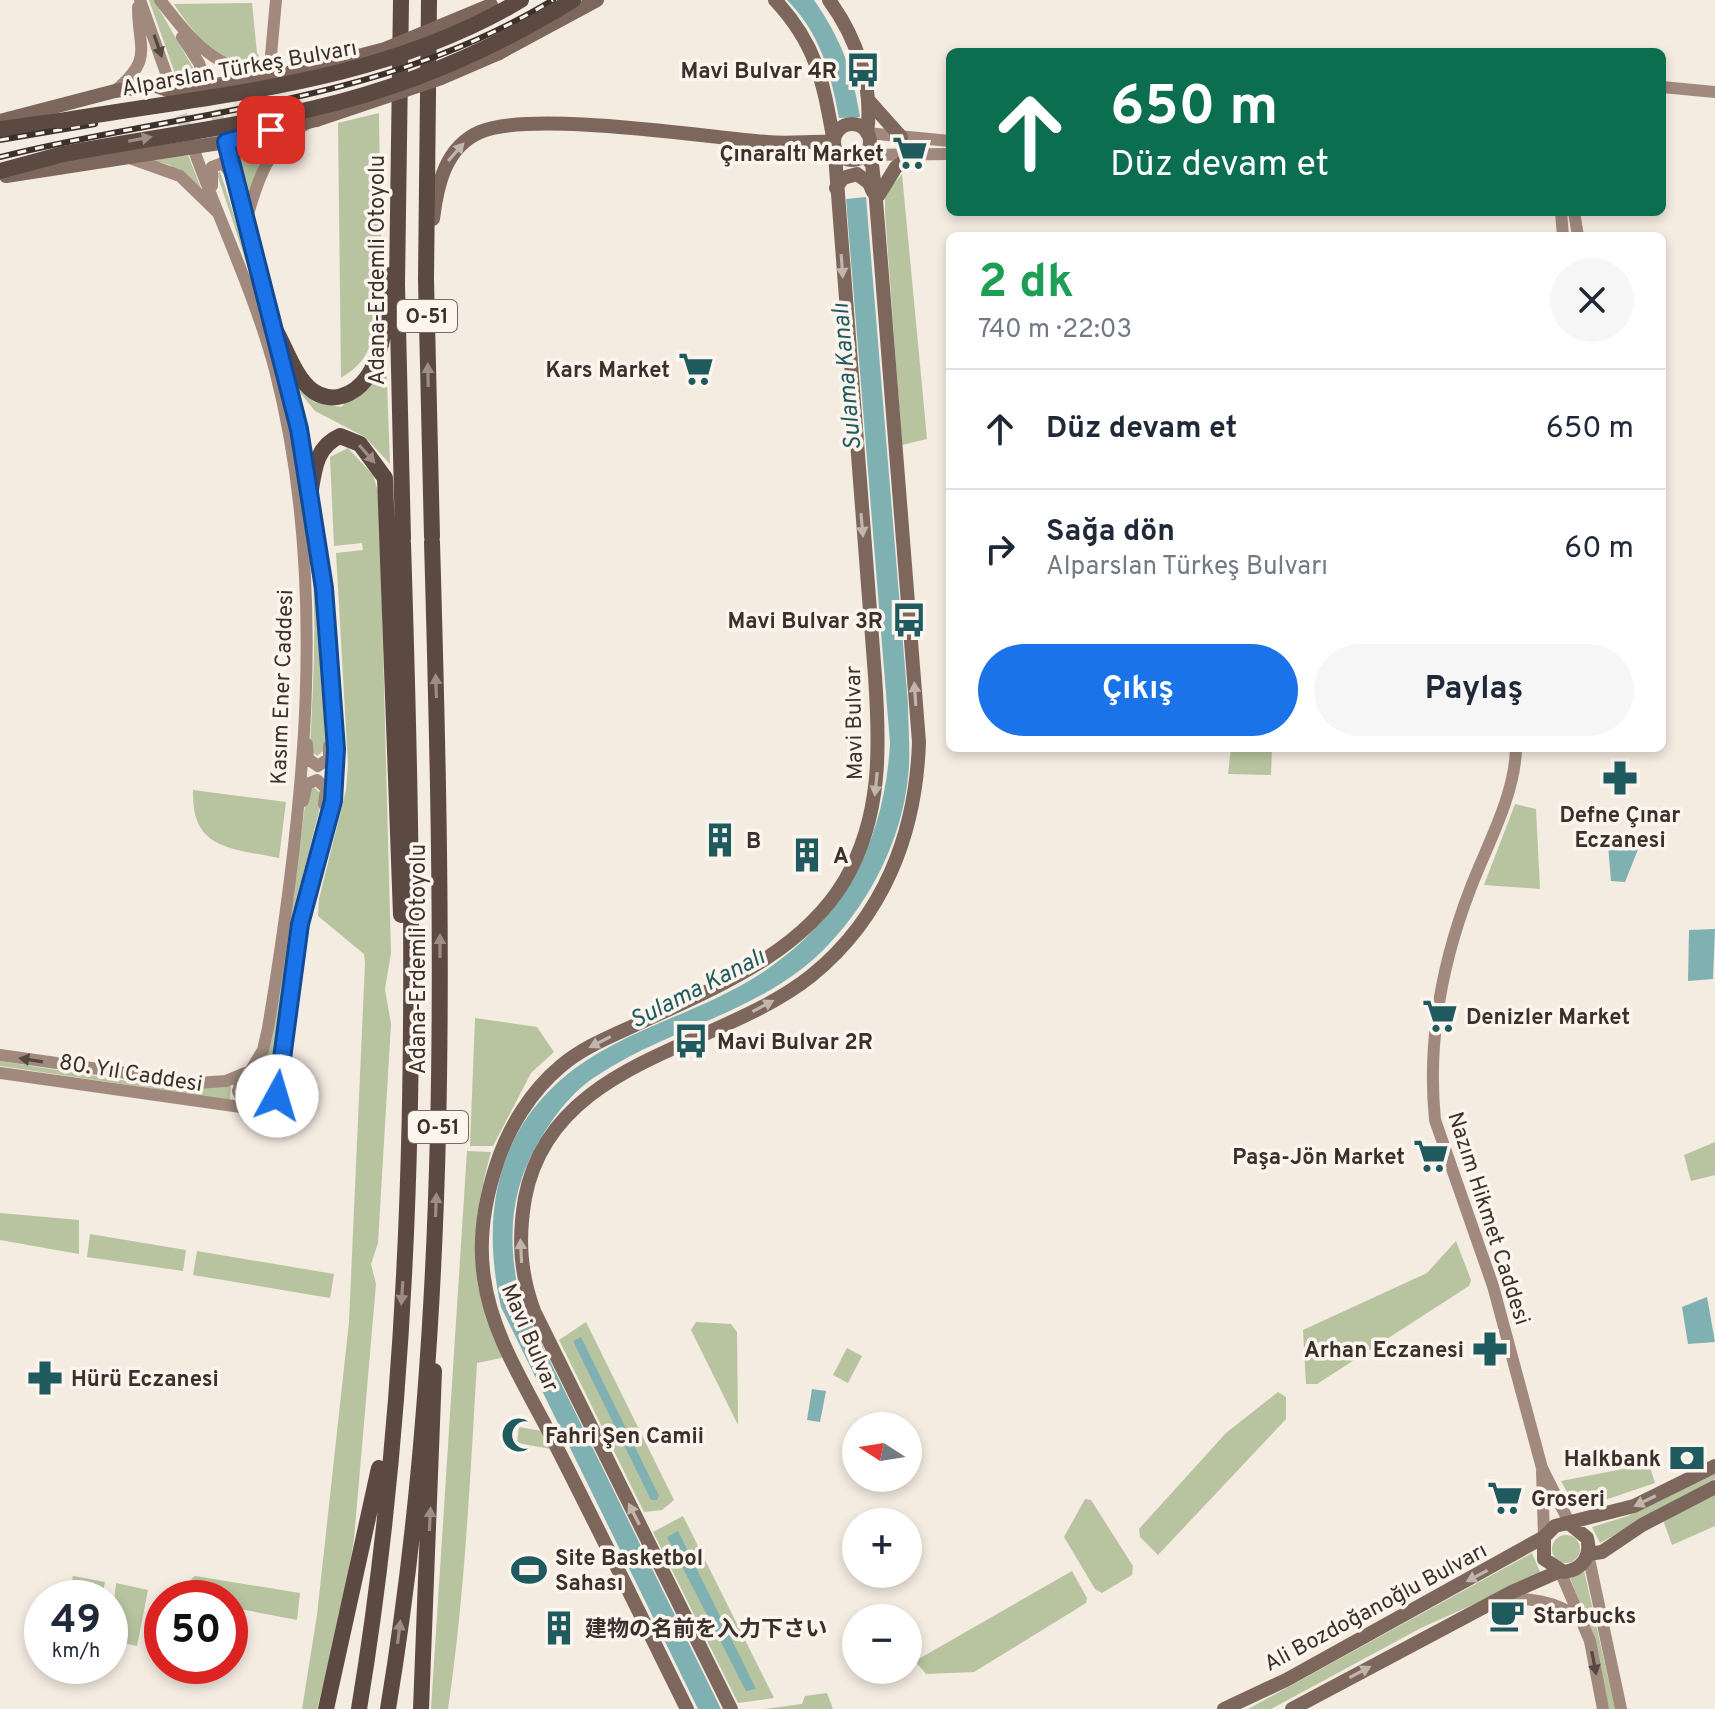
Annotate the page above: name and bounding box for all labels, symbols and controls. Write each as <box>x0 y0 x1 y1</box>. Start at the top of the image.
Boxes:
one-way arrow <box>153 34 165 58</box>
street label: Alparslan Türkeş Bulvarı <box>120 35 359 103</box>
bus stop icon: Mavi Bulvar 4R <box>844 51 882 89</box>
place label: Mavi Bulvar 4R <box>680 59 837 86</box>
text: 650 m <box>1110 74 1278 144</box>
icon: ahead <box>978 80 1082 184</box>
pin <box>237 96 305 164</box>
icon: arrive <box>249 108 293 152</box>
one-way arrow <box>127 132 152 145</box>
supermarket icon: Çınaraltı Market <box>891 134 929 172</box>
one-way arrow <box>447 142 464 162</box>
place label: Çınaraltı Market <box>719 142 884 169</box>
text: Düz devam et <box>1110 143 1329 189</box>
street label: Adana-Erdemli Otoyolu <box>365 155 392 385</box>
one-way arrow <box>836 254 849 279</box>
text: 2 dk <box>978 254 1074 314</box>
button: close <box>1550 258 1634 342</box>
road number: O-51 <box>397 300 457 332</box>
water label: Sulama Kanalı <box>827 301 869 452</box>
text: 740 m · 22:03 <box>978 314 1132 347</box>
supermarket icon: Kars Market <box>677 350 715 388</box>
place label: Kars Market <box>546 358 670 385</box>
one-way arrow <box>422 362 434 387</box>
icon: ahead <box>978 407 1022 451</box>
text: Düz devam et <box>1046 411 1237 448</box>
text: 650 m <box>1546 411 1634 448</box>
one-way arrow <box>358 443 375 463</box>
one-way arrow <box>856 513 869 538</box>
text: Sağa dön <box>1046 514 1175 551</box>
icon: right <box>978 527 1022 571</box>
text: 60 m <box>1564 531 1634 568</box>
text: Alparslan Türkeş Bulvarı <box>1046 551 1328 584</box>
street label: Kasım Ener Caddesi <box>267 589 300 785</box>
bus stop icon: Mavi Bulvar 3R <box>890 601 928 639</box>
place label: Mavi Bulvar 3R <box>727 609 883 636</box>
button: Çıkış <box>978 644 1298 736</box>
button: Paylaş <box>1314 644 1634 736</box>
street label: Mavi Bulvar <box>841 665 870 780</box>
one-way arrow <box>430 673 442 698</box>
one-way arrow <box>909 681 922 706</box>
pharmacy icon: Defne Çınar Eczanesi <box>1601 759 1639 797</box>
one-way arrow <box>870 772 883 797</box>
place label: Defne Çınar Eczanesi <box>1560 803 1681 855</box>
building icon: B <box>701 821 739 859</box>
place label: B <box>746 829 761 856</box>
building icon: A <box>788 836 826 874</box>
street label: Adana-Erdemli Otoyolu <box>406 844 433 1074</box>
place label: A <box>833 844 849 871</box>
one-way arrow <box>434 933 446 958</box>
water label: Sulama Kanalı <box>625 942 771 1037</box>
supermarket icon: Denizler Market <box>1421 997 1459 1035</box>
one-way arrow <box>751 1000 774 1013</box>
place label: Denizler Market <box>1466 1005 1630 1032</box>
bus stop icon: Mavi Bulvar 2R <box>672 1022 710 1060</box>
place label: Mavi Bulvar 2R <box>717 1030 873 1057</box>
one-way arrow <box>588 1036 611 1049</box>
street label: 80. Yıl Caddesi <box>57 1050 204 1099</box>
one-way arrow <box>18 1053 43 1066</box>
position arrow <box>235 1054 319 1138</box>
street label: Nazım Hikmet Caddesi <box>1440 1109 1535 1329</box>
road number: O-51 <box>408 1111 468 1143</box>
supermarket icon: Paşa-Jön Market <box>1412 1137 1450 1175</box>
place label: Paşa-Jön Market <box>1232 1145 1405 1172</box>
one-way arrow <box>429 1192 442 1217</box>
one-way arrow <box>514 1238 527 1263</box>
street label: Mavi Bulvar <box>494 1280 564 1396</box>
one-way arrow <box>395 1281 408 1306</box>
pharmacy icon: Arhan Eczanesi <box>1471 1330 1509 1368</box>
place label: Arhan Eczanesi <box>1304 1338 1464 1365</box>
pharmacy icon: Hürü Eczanesi <box>26 1359 64 1397</box>
place label: Hürü Eczanesi <box>71 1367 219 1394</box>
north arrow <box>842 1412 922 1492</box>
map controls <box>842 1412 922 1684</box>
mosque icon: Fahri Şen Camii <box>500 1416 538 1454</box>
place label: Fahri Şen Camii <box>545 1424 704 1451</box>
bank icon: Halkbank <box>1668 1439 1706 1477</box>
place label: Halkbank <box>1564 1447 1661 1474</box>
supermarket icon: Groseri <box>1486 1479 1524 1517</box>
place label: Groseri <box>1531 1487 1605 1514</box>
one-way arrow <box>1633 1494 1657 1508</box>
one-way arrow <box>627 1502 641 1525</box>
one-way arrow <box>424 1506 437 1531</box>
button: + <box>842 1508 922 1588</box>
street label: Ali Bozdoğanoğlu Bulvarı <box>1260 1538 1492 1678</box>
place label: Site Basketbol Sahası <box>555 1546 703 1598</box>
sports icon: Site Basketbol Sahası <box>510 1551 548 1589</box>
one-way arrow <box>1466 1569 1488 1583</box>
speed limit sign: 50 <box>144 1580 248 1684</box>
cafe icon: Starbucks <box>1488 1596 1526 1634</box>
text: 49 <box>51 1597 101 1647</box>
button: − <box>842 1604 922 1684</box>
place label: Starbucks <box>1533 1604 1636 1631</box>
building icon: 建物の名前を入力下さい <box>540 1609 578 1647</box>
place label: 建物の名前を入力下さい <box>585 1617 827 1644</box>
one-way arrow <box>392 1619 405 1644</box>
text: km/h <box>52 1639 100 1665</box>
one-way arrow <box>1588 1651 1601 1676</box>
one-way arrow <box>1349 1665 1372 1678</box>

